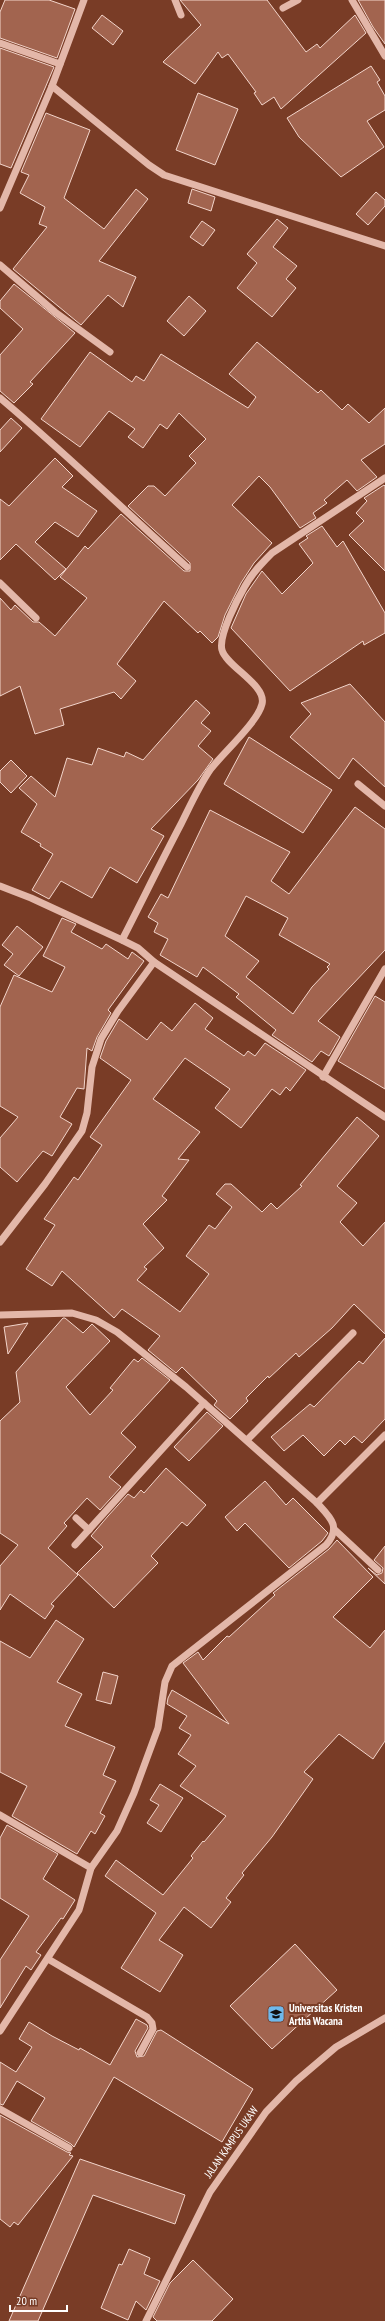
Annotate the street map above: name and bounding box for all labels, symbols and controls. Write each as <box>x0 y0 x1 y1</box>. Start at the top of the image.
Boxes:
place label: Universitas Kristen Artha Wacana <box>288 2001 363 2028</box>
school or university icon: Universitas Kristen Artha Wacana <box>266 2004 286 2024</box>
street label: JALAN KAMPUS UKAW <box>201 2103 261 2181</box>
scale bar <box>10 2287 67 2313</box>
text: 20 m <box>16 2293 37 2308</box>

